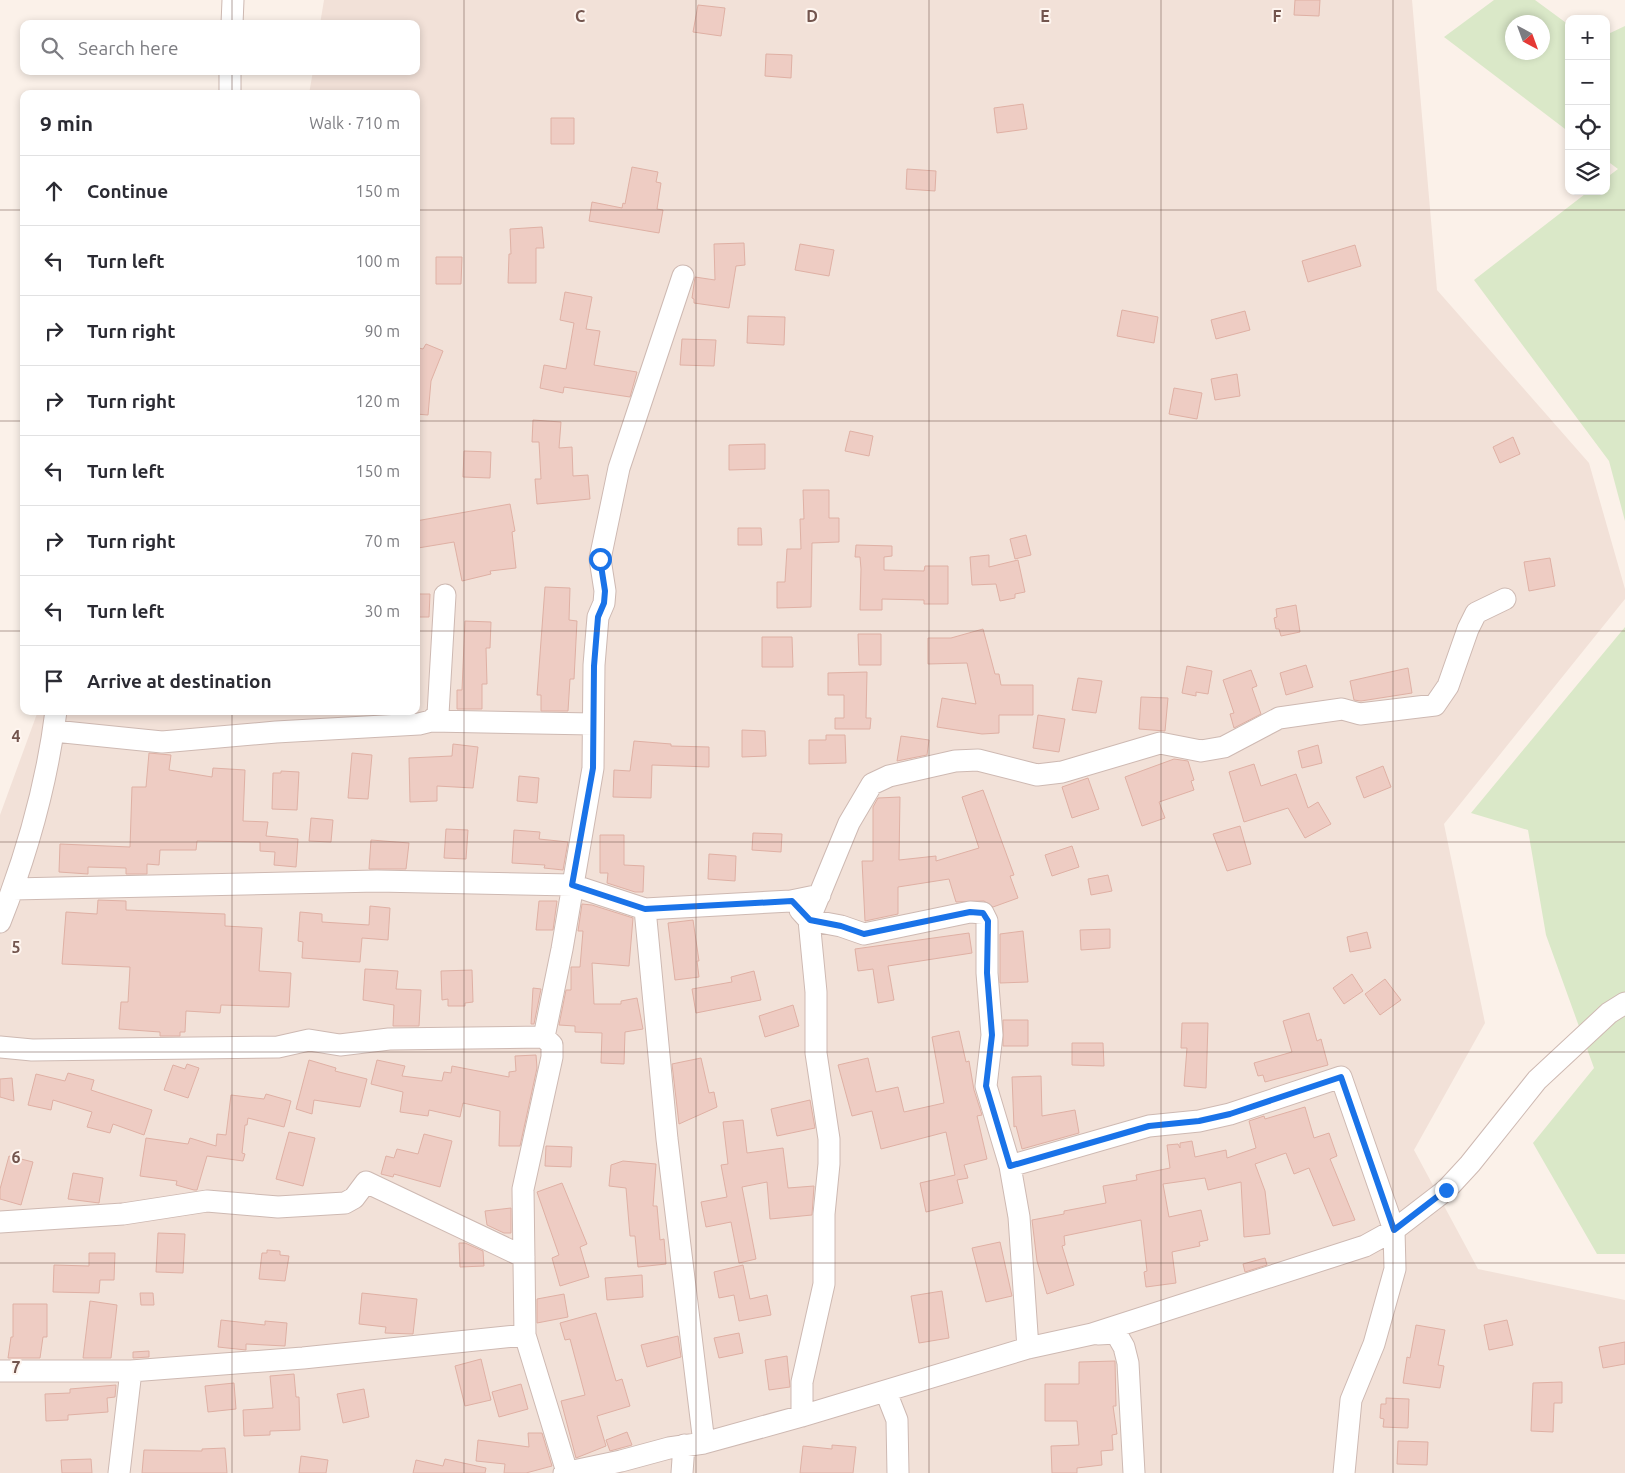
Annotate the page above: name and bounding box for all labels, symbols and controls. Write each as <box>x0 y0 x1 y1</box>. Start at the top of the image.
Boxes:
text: C <box>575 7 585 25</box>
text: D <box>806 7 818 25</box>
text: E <box>1040 7 1050 25</box>
text: F <box>1273 7 1282 25</box>
north arrow <box>1505 15 1550 60</box>
map controls <box>1565 15 1610 195</box>
button: + <box>1565 15 1610 60</box>
search box <box>20 20 420 75</box>
icon: search <box>38 34 66 62</box>
text: Search here <box>78 37 178 59</box>
button: − <box>1565 60 1610 105</box>
button: locate <box>1565 105 1610 150</box>
text: 9 min <box>40 111 93 135</box>
text: Walk · 710 m <box>309 114 400 132</box>
button: layers <box>1565 150 1610 195</box>
icon: ahead <box>40 177 68 205</box>
text: Continue <box>87 180 168 202</box>
text: 150 m <box>355 182 400 200</box>
icon: left <box>40 247 68 275</box>
text: Turn left <box>87 250 165 272</box>
text: 100 m <box>355 252 400 270</box>
icon: right <box>40 317 68 345</box>
text: Turn right <box>87 320 175 342</box>
text: 90 m <box>364 322 400 340</box>
icon: right <box>40 387 68 415</box>
text: Turn right <box>87 390 175 412</box>
text: 120 m <box>355 392 400 410</box>
icon: left <box>40 457 68 485</box>
text: Turn left <box>87 460 165 482</box>
text: 150 m <box>355 462 400 480</box>
icon: right <box>40 527 68 555</box>
text: Turn right <box>87 530 175 552</box>
text: 70 m <box>364 532 400 550</box>
route start <box>589 548 612 571</box>
icon: left <box>40 597 68 625</box>
text: Turn left <box>87 600 165 622</box>
text: 30 m <box>364 602 400 620</box>
icon: arrive <box>40 667 68 695</box>
text: Arrive at destination <box>87 670 272 692</box>
text: 4 <box>11 727 21 745</box>
text: 5 <box>11 938 21 956</box>
text: 6 <box>11 1148 21 1166</box>
route end <box>1435 1179 1458 1202</box>
text: 7 <box>11 1358 21 1376</box>

